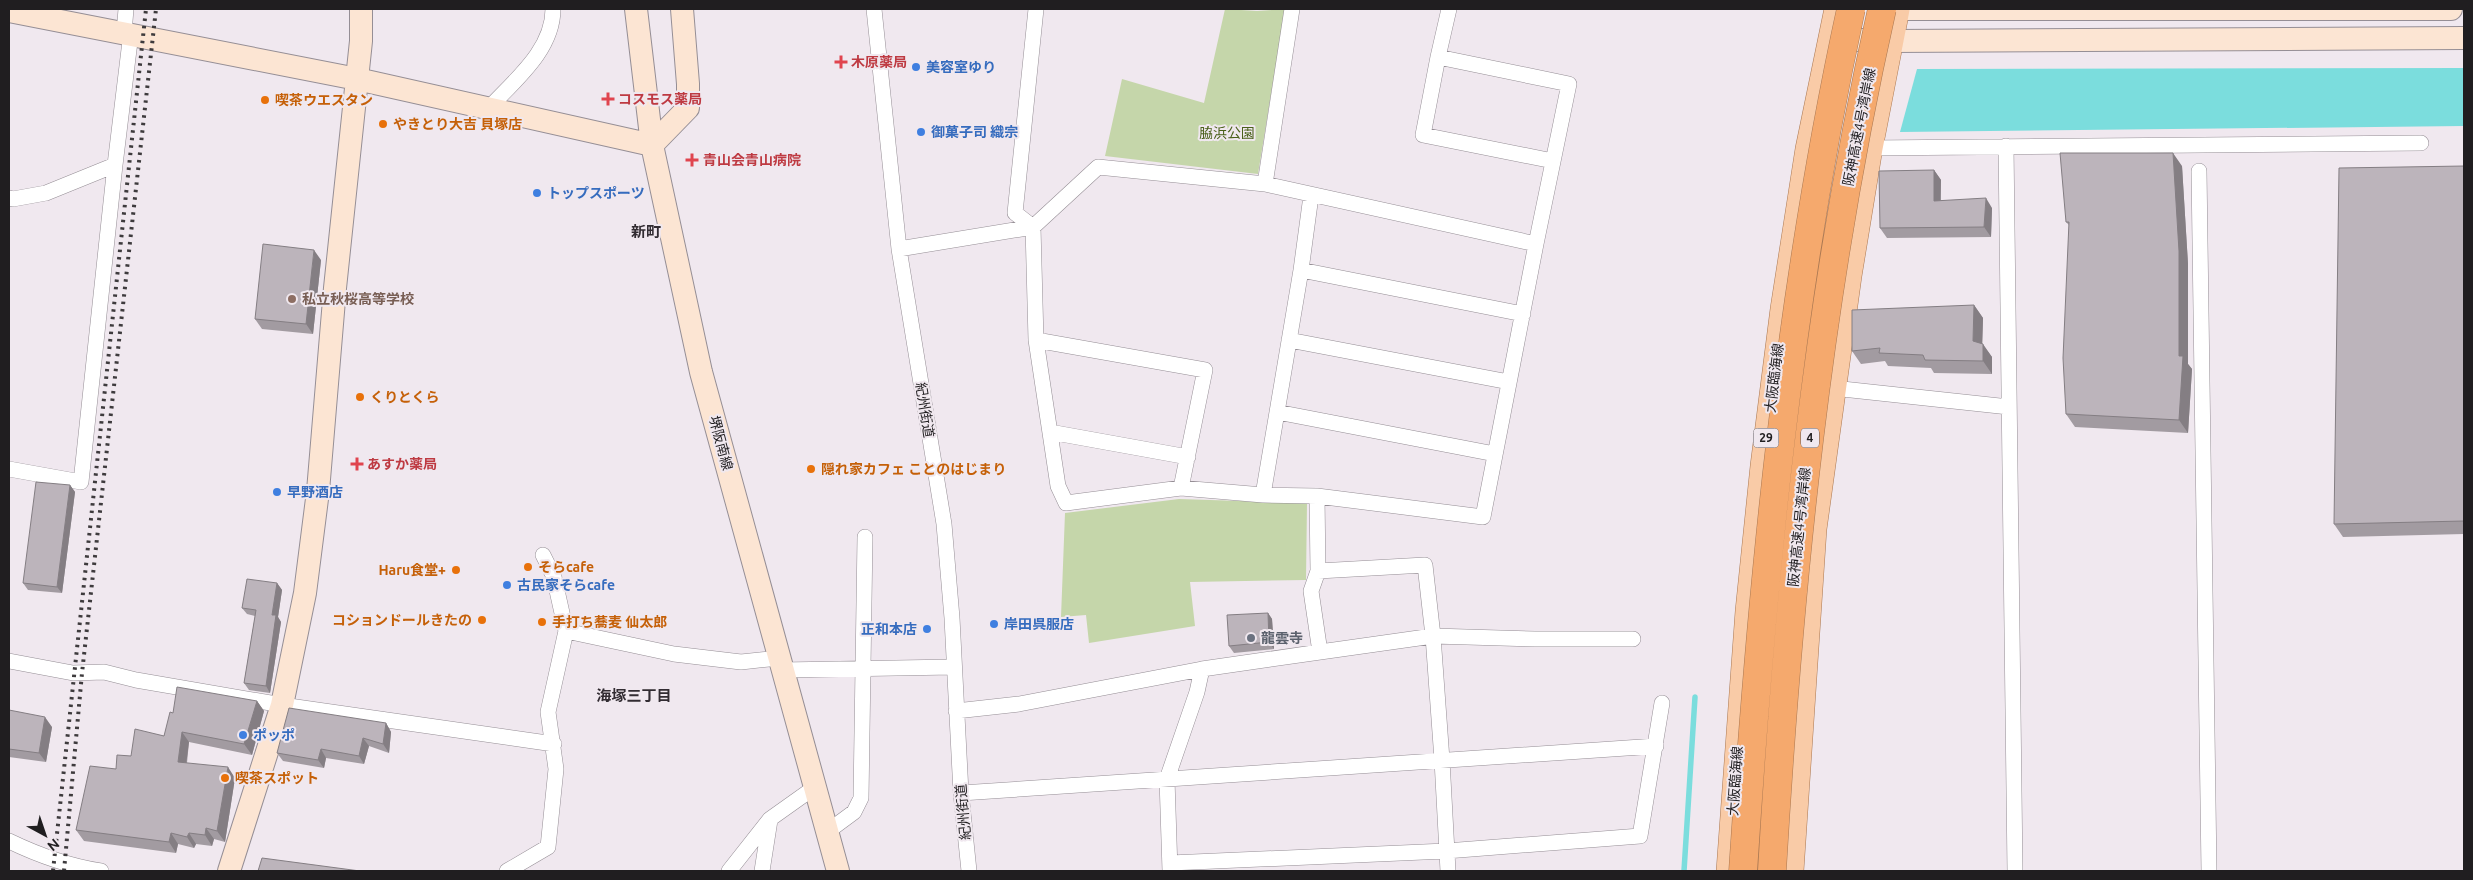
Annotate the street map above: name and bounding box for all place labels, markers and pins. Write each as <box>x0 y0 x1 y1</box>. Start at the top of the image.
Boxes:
place label: 木原薬局 <box>851 54 907 70</box>
marker: 木原薬局 <box>835 56 847 68</box>
place label: 美容室ゆり <box>926 59 996 75</box>
marker: 美容室ゆり <box>910 61 922 73</box>
place label: コスモス薬局 <box>618 91 702 107</box>
place label: 喫茶ウエスタン <box>275 92 373 108</box>
marker: コスモス薬局 <box>602 93 614 105</box>
marker: 喫茶ウエスタン <box>259 94 271 106</box>
place label: やきとり大吉 貝塚店 <box>393 116 522 132</box>
marker: やきとり大吉 貝塚店 <box>377 118 389 130</box>
place label: 御菓子司 織宗 <box>931 124 1018 140</box>
marker: 御菓子司 織宗 <box>915 126 927 138</box>
place label: 青山会青山病院 <box>703 152 801 168</box>
marker: 青山会青山病院 <box>685 153 699 167</box>
place label: トップスポーツ <box>547 185 645 201</box>
marker: トップスポーツ <box>531 187 543 199</box>
place label: 私立秋桜高等学校 <box>302 291 414 307</box>
marker: 私立秋桜高等学校 <box>286 293 298 305</box>
place label: くりとくら <box>370 389 440 405</box>
marker: くりとくら <box>354 391 366 403</box>
place label: あすか薬局 <box>367 456 437 472</box>
marker: あすか薬局 <box>351 458 363 470</box>
place label: 隠れ家カフェ ことのはじまり <box>821 461 1006 477</box>
marker: 隠れ家カフェ ことのはじまり <box>805 463 817 475</box>
place label: 早野酒店 <box>287 484 343 500</box>
marker: 早野酒店 <box>271 486 283 498</box>
place label: そらcafe <box>538 559 594 575</box>
marker: そらcafe <box>522 561 534 573</box>
place label: Haru食堂+ <box>378 562 446 578</box>
marker: Haru食堂+ <box>450 564 462 576</box>
place label: 古民家そらcafe <box>517 577 615 593</box>
marker: 古民家そらcafe <box>501 579 513 591</box>
place label: コションドールきたの <box>332 612 472 628</box>
marker: コションドールきたの <box>476 614 488 626</box>
place label: 手打ち蕎麦 仙太郎 <box>552 614 667 630</box>
marker: 手打ち蕎麦 仙太郎 <box>536 616 548 628</box>
place label: 岸田呉服店 <box>1004 616 1074 632</box>
marker: 岸田呉服店 <box>988 618 1000 630</box>
place label: 正和本店 <box>861 621 917 637</box>
marker: 正和本店 <box>921 623 933 635</box>
place label: 龍雲寺 <box>1261 630 1303 646</box>
marker: 龍雲寺 <box>1245 632 1257 644</box>
place label: ポッポ <box>253 727 295 743</box>
marker: ポッポ <box>237 729 249 741</box>
place label: 喫茶スポット <box>235 770 319 786</box>
marker: 喫茶スポット <box>219 772 231 784</box>

